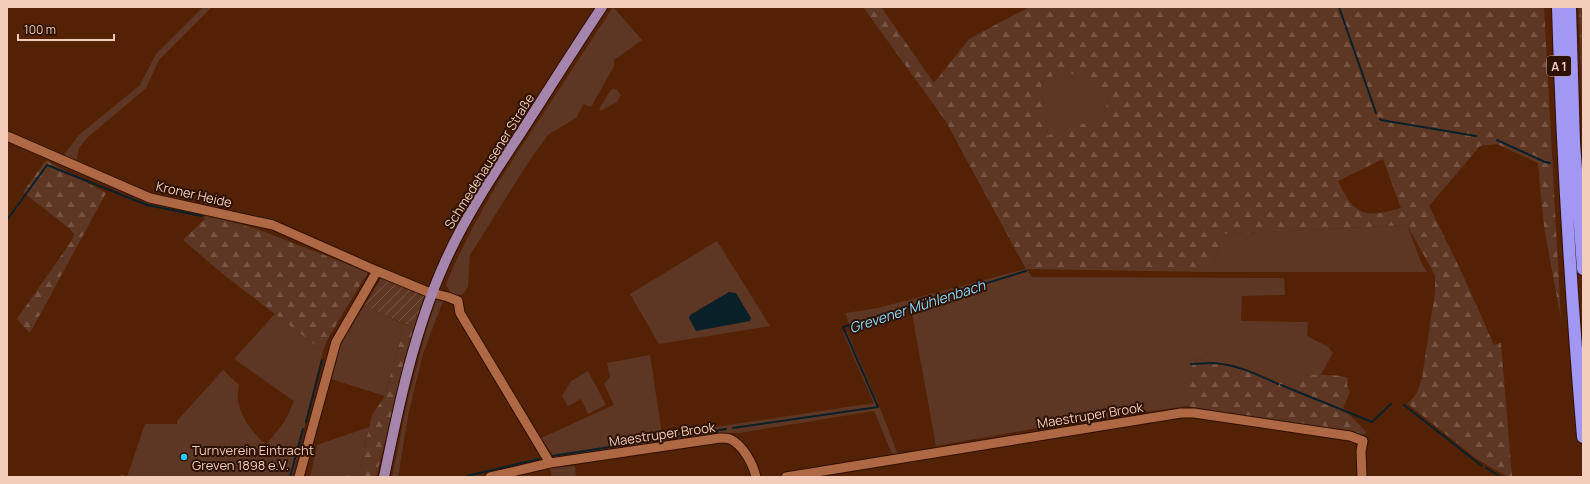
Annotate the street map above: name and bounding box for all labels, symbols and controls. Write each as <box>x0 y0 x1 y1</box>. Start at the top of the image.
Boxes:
scale bar <box>18 16 114 42</box>
text: 100 m <box>24 21 56 38</box>
road number: A 1 <box>1547 56 1571 76</box>
street label: Schmedehausener Straße <box>440 90 538 232</box>
street label: Kroner Heide <box>154 177 234 212</box>
water label: Grevener Mühlenbach <box>847 275 988 337</box>
street label: Maestruper Brook <box>1036 398 1145 432</box>
street label: Maestruper Brook <box>608 418 717 450</box>
place label: Turnverein Eintracht Greven 1898 e.V. <box>192 441 314 474</box>
marker: Turnverein Eintracht Greven 1898 e.V. <box>179 452 189 462</box>

